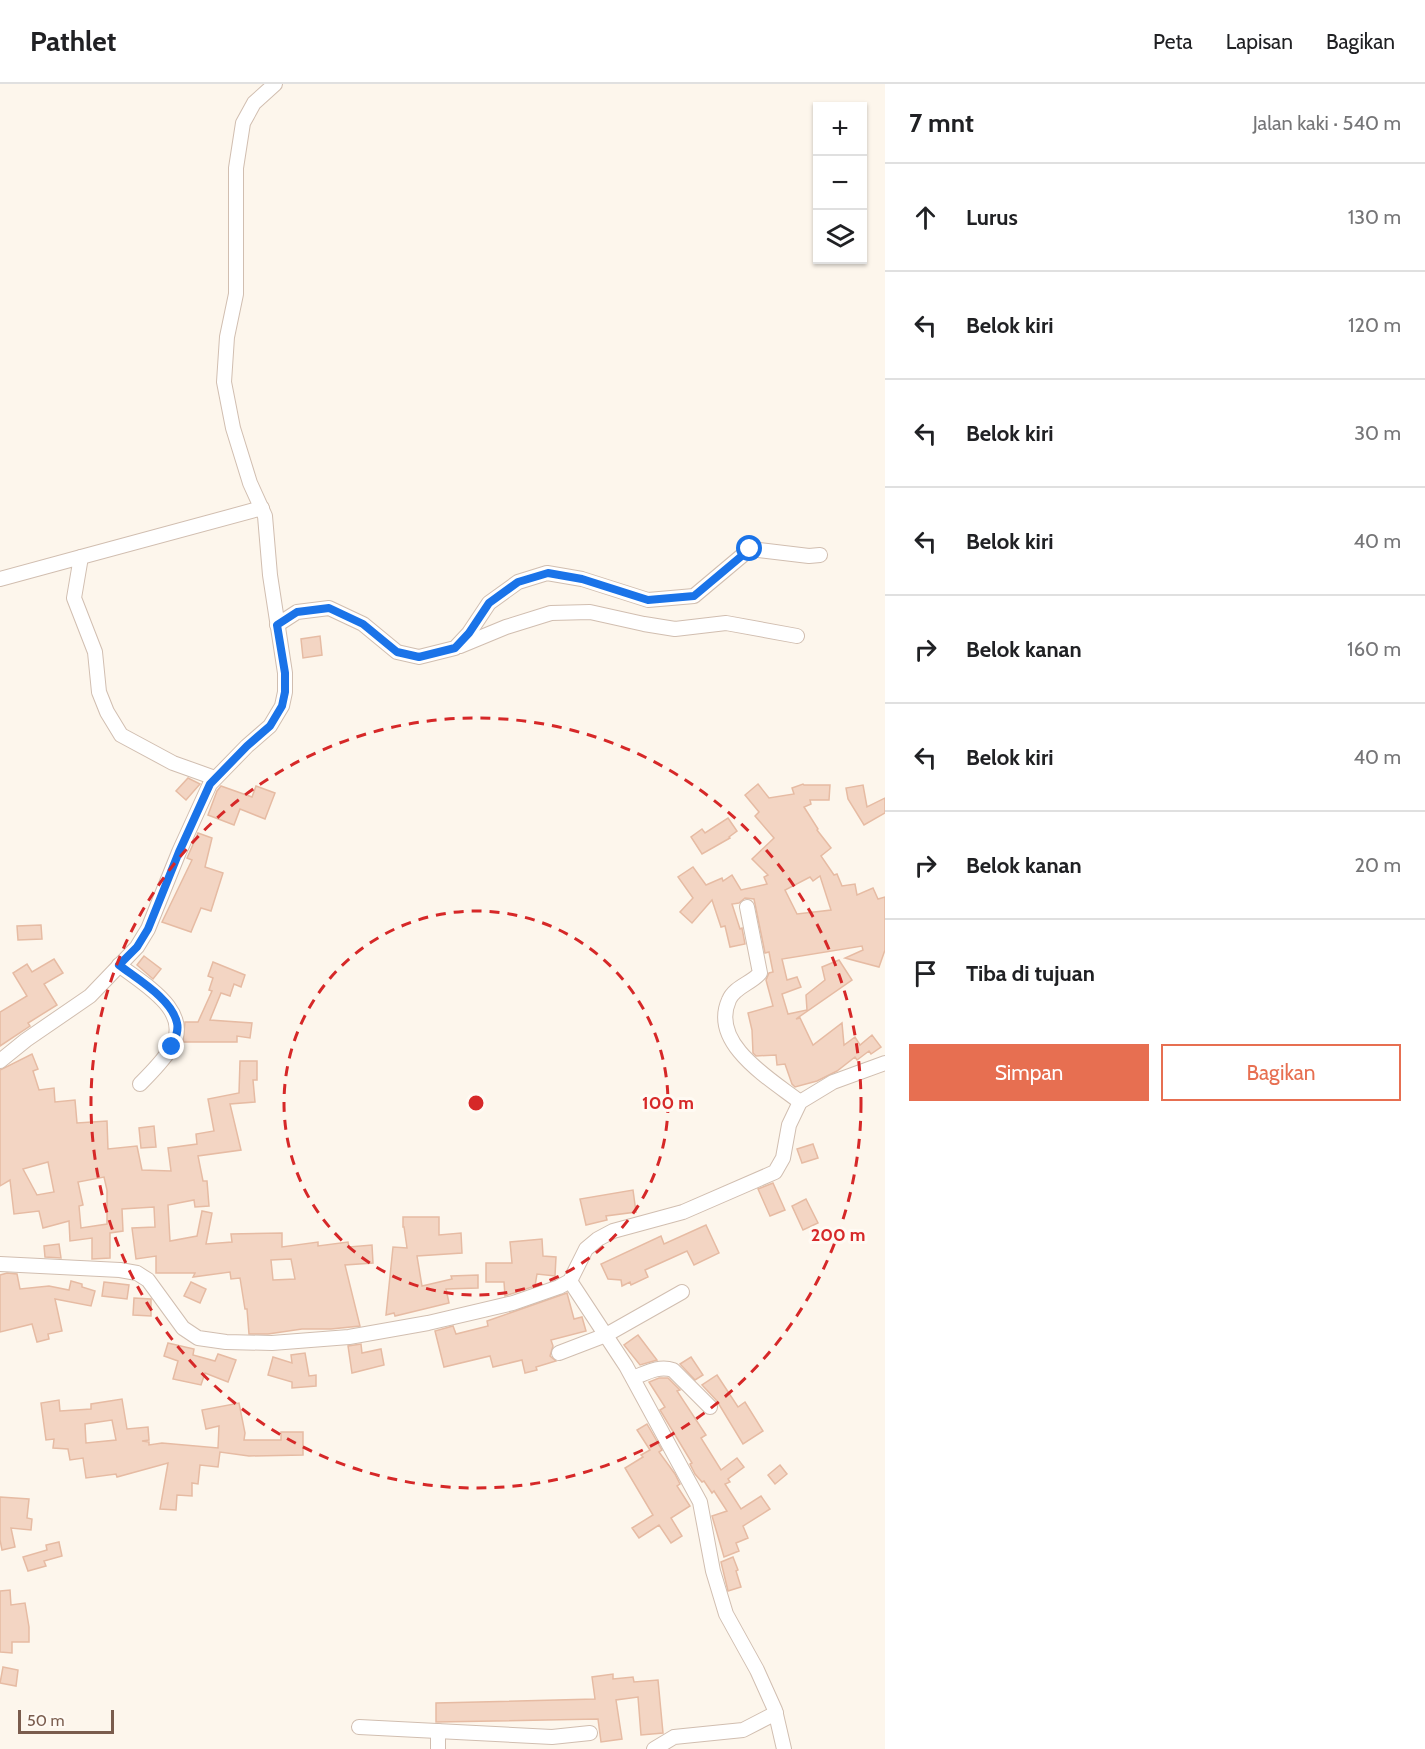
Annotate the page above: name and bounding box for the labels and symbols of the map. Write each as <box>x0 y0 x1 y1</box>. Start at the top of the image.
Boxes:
route start <box>736 535 762 561</box>
route end <box>158 1033 184 1059</box>
text: 100 m <box>642 1092 694 1114</box>
centre of rings <box>466 1093 486 1113</box>
text: 200 m <box>811 1224 865 1246</box>
scale bar <box>18 1707 114 1734</box>

